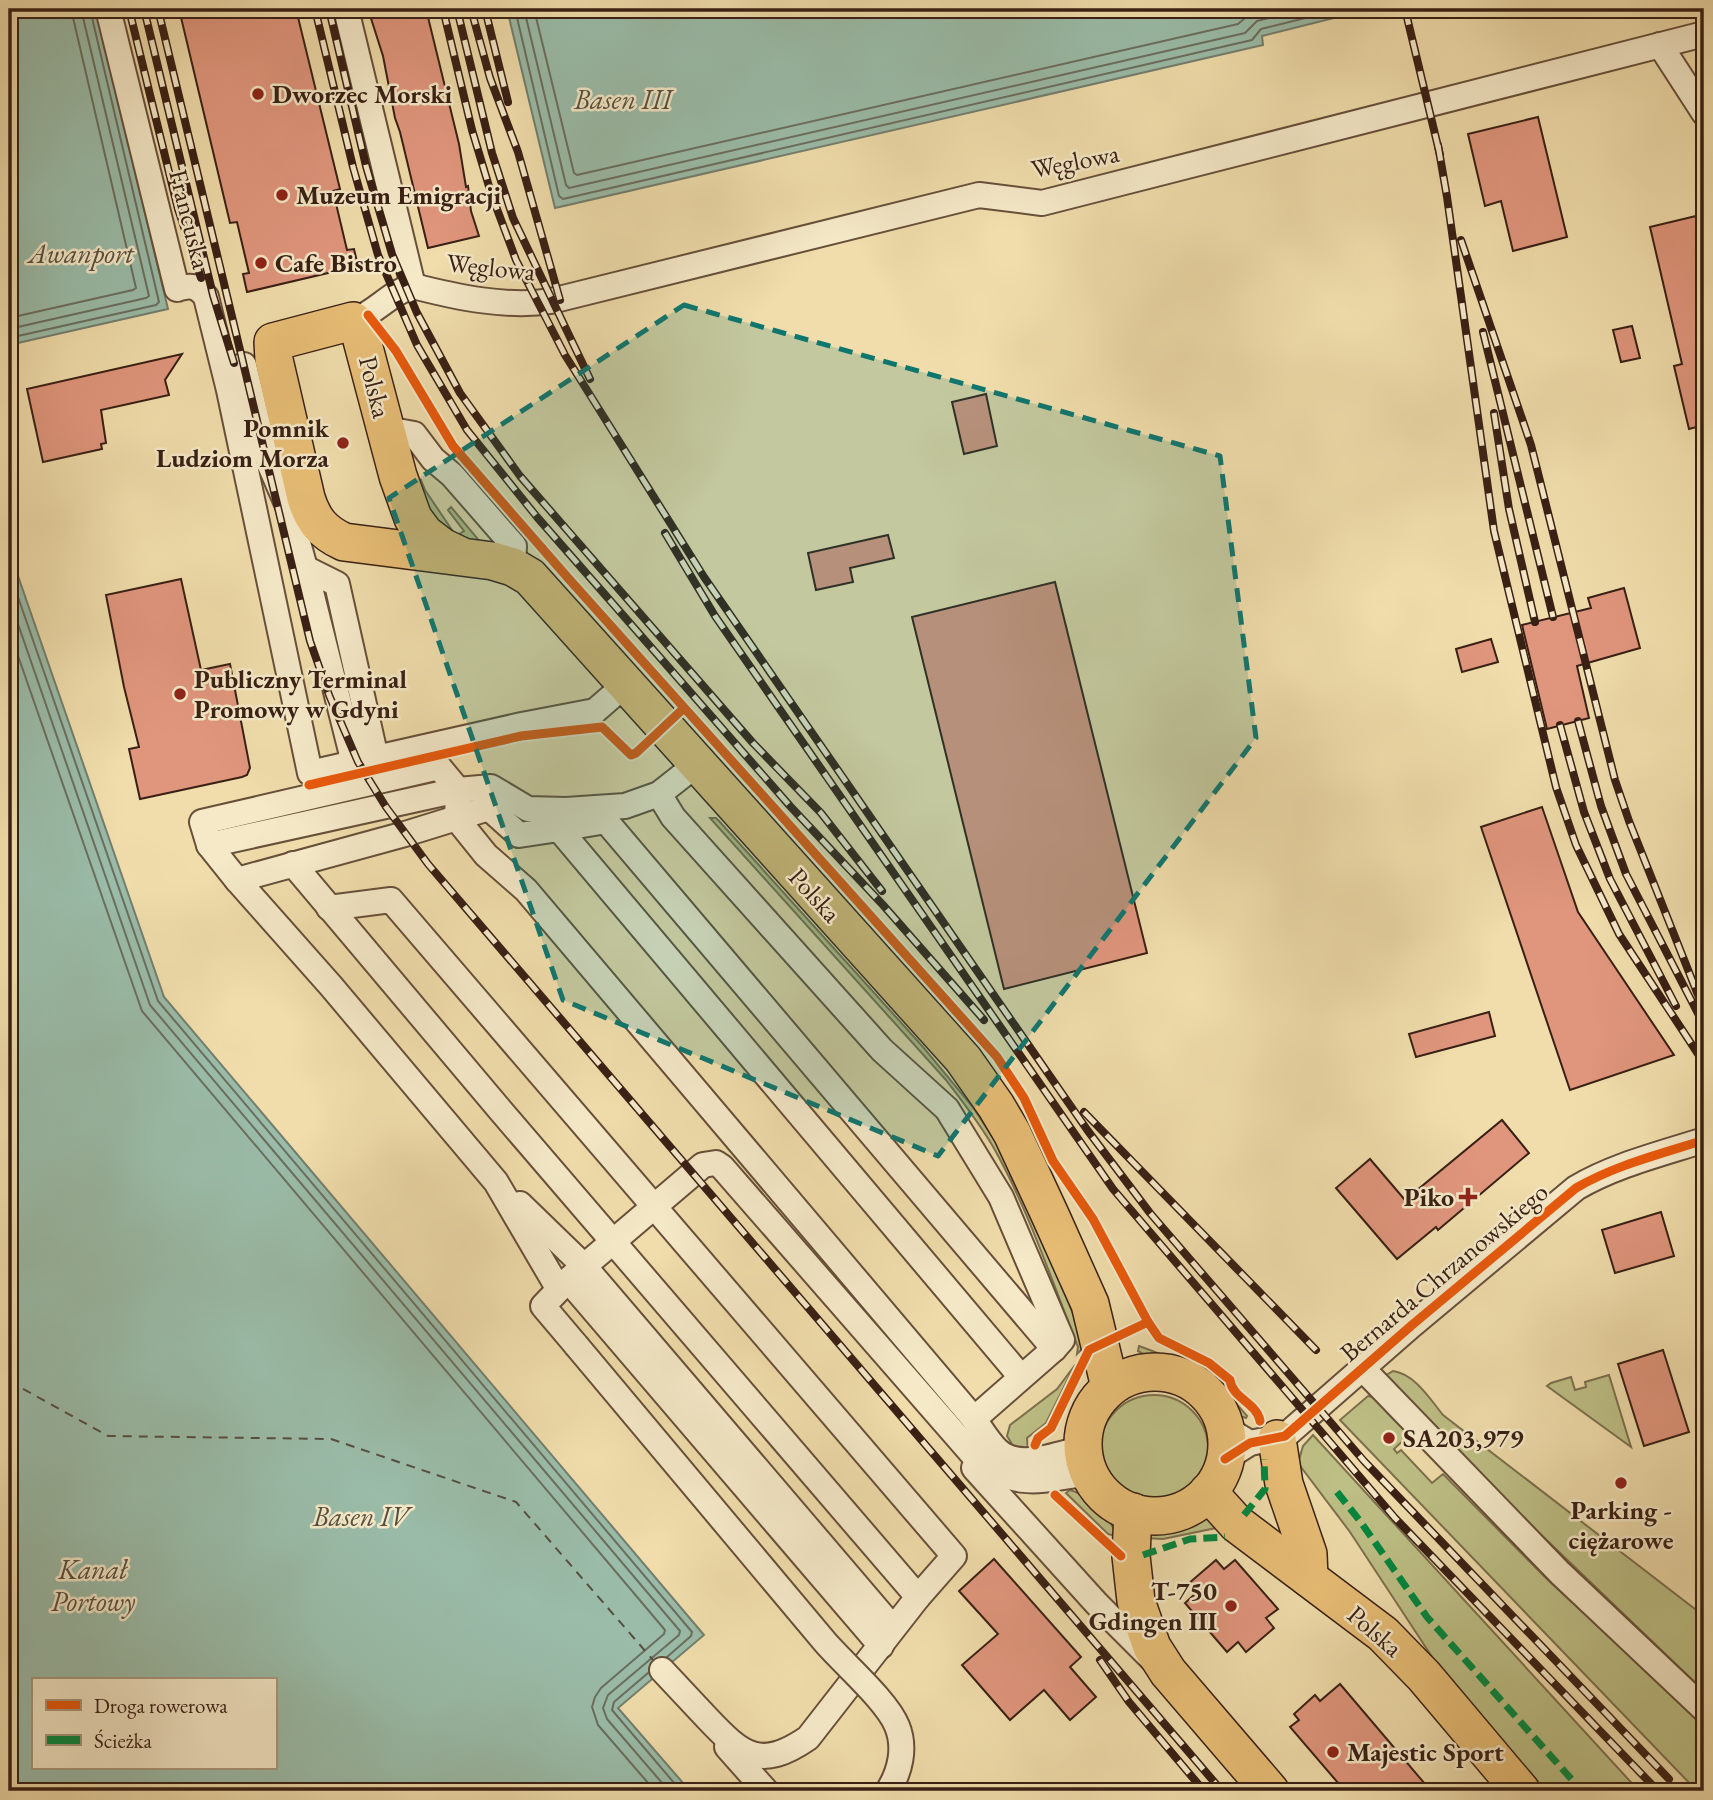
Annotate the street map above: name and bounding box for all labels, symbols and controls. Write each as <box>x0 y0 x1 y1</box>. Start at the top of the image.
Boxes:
place label: Dworzec Morski <box>272 77 453 111</box>
water label: Basen III <box>573 81 675 117</box>
marker: Dworzec Morski <box>250 86 266 102</box>
street label: Węglowa <box>1028 136 1123 186</box>
street label: Francuska <box>161 166 219 273</box>
place label: Muzeum Emigracji <box>296 178 501 212</box>
marker: Muzeum Emigracji <box>274 187 290 203</box>
water label: Awanport <box>26 235 136 271</box>
street label: Węglowa <box>445 245 538 289</box>
place label: Cafe Bistro <box>275 246 397 280</box>
marker: Cafe Bistro <box>253 255 269 271</box>
street label: Polska <box>351 352 399 422</box>
place label: Pomnik Ludziom Morza <box>156 411 330 475</box>
marker: Pomnik Ludziom Morza <box>335 435 351 451</box>
place label: Publiczny Terminal Promowy w Gdyni <box>194 662 407 726</box>
marker: Publiczny Terminal Promowy w Gdyni <box>172 686 188 702</box>
street label: Polska <box>781 860 849 930</box>
street label: Bernarda Chrzanowskiego <box>1333 1175 1555 1369</box>
place label: Piko <box>1404 1180 1454 1214</box>
marker: Piko <box>1460 1189 1476 1205</box>
place label: SA203,979 <box>1403 1421 1524 1455</box>
marker: SA203,979 <box>1381 1430 1397 1446</box>
marker: Parking - ciężarowe <box>1613 1475 1629 1491</box>
place label: Parking - ciężarowe <box>1568 1493 1674 1557</box>
water label: Basen IV <box>312 1498 413 1534</box>
water label: Kanał Portowy <box>51 1551 136 1619</box>
place label: T-750 Gdingen III <box>1089 1574 1218 1638</box>
marker: T-750 Gdingen III <box>1223 1598 1239 1614</box>
street label: Polska <box>1340 1598 1410 1665</box>
legend <box>32 1678 276 1769</box>
text: Droga rowerowa <box>94 1692 228 1719</box>
text: Ścieżka <box>94 1727 152 1754</box>
place label: Majestic Sport <box>1347 1735 1504 1769</box>
marker: Majestic Sport <box>1325 1744 1341 1760</box>

